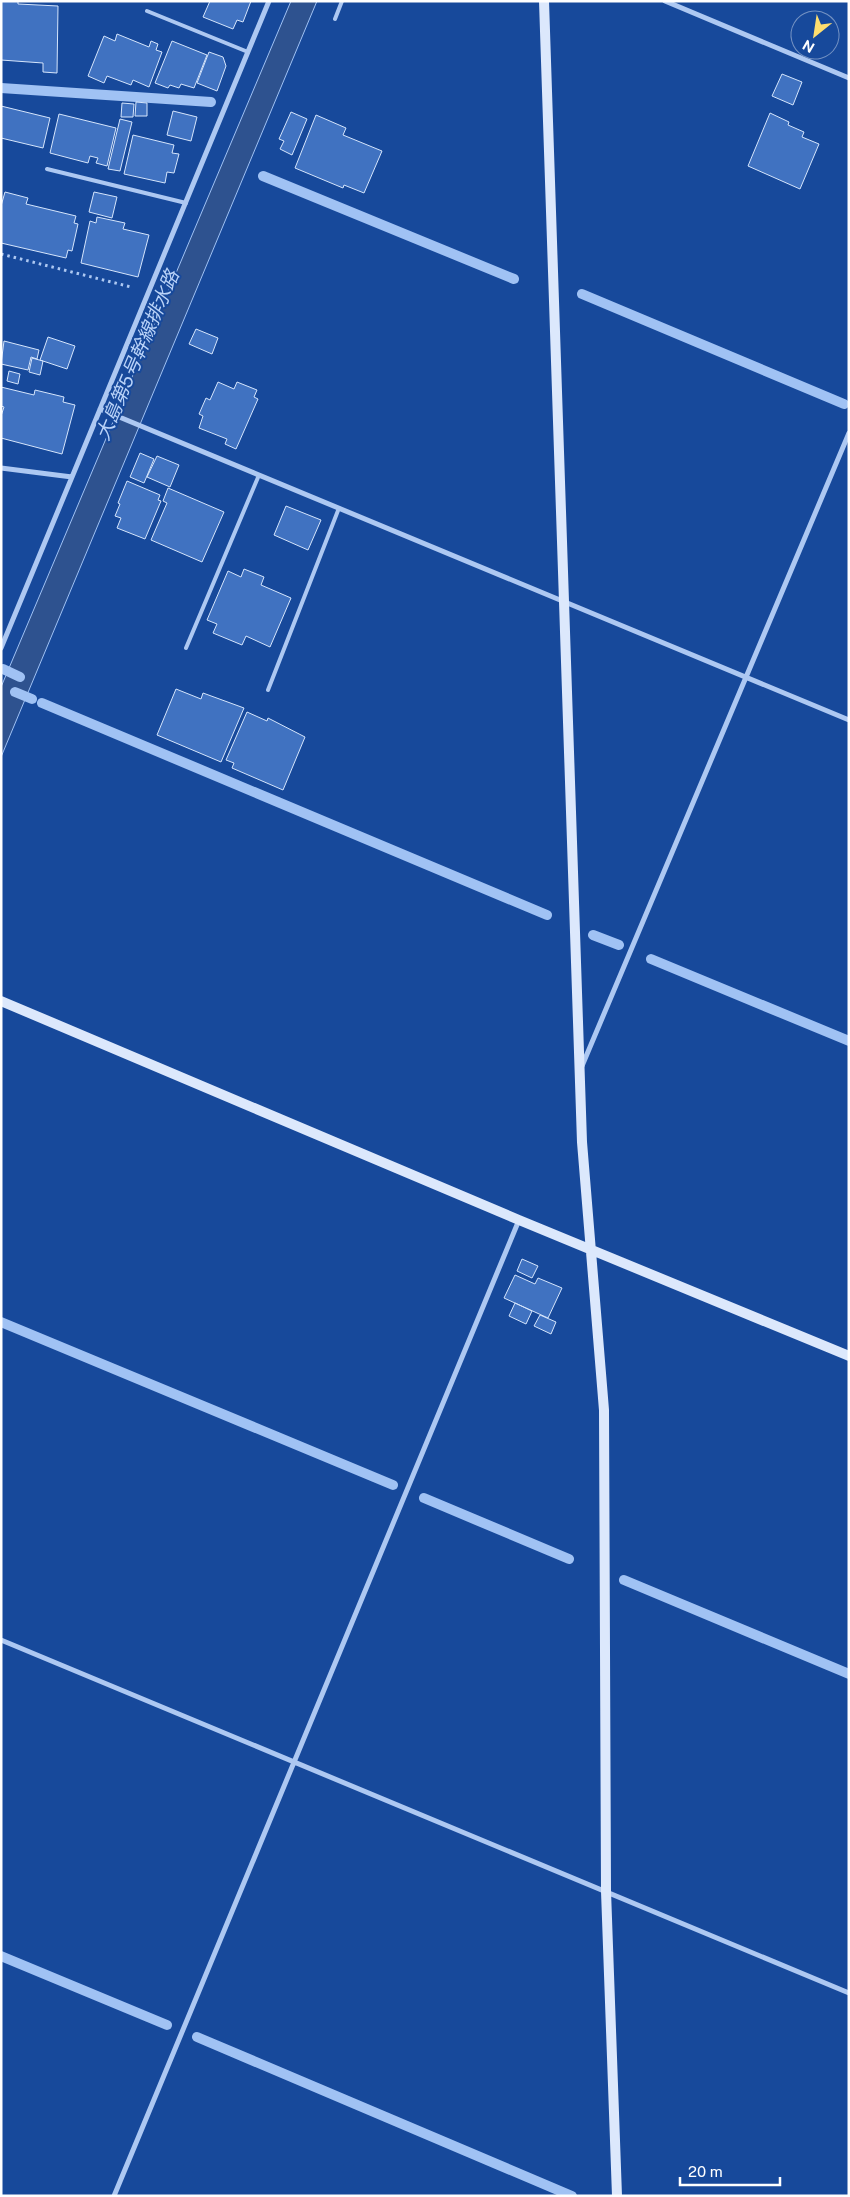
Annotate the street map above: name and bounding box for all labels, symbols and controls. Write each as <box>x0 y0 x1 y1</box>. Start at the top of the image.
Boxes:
north arrow <box>790 10 840 60</box>
text: N <box>800 37 817 56</box>
water label: 大島第5号幹線排水路 <box>91 265 184 443</box>
scale bar <box>680 2154 780 2186</box>
text: 20 m <box>688 2163 723 2180</box>

